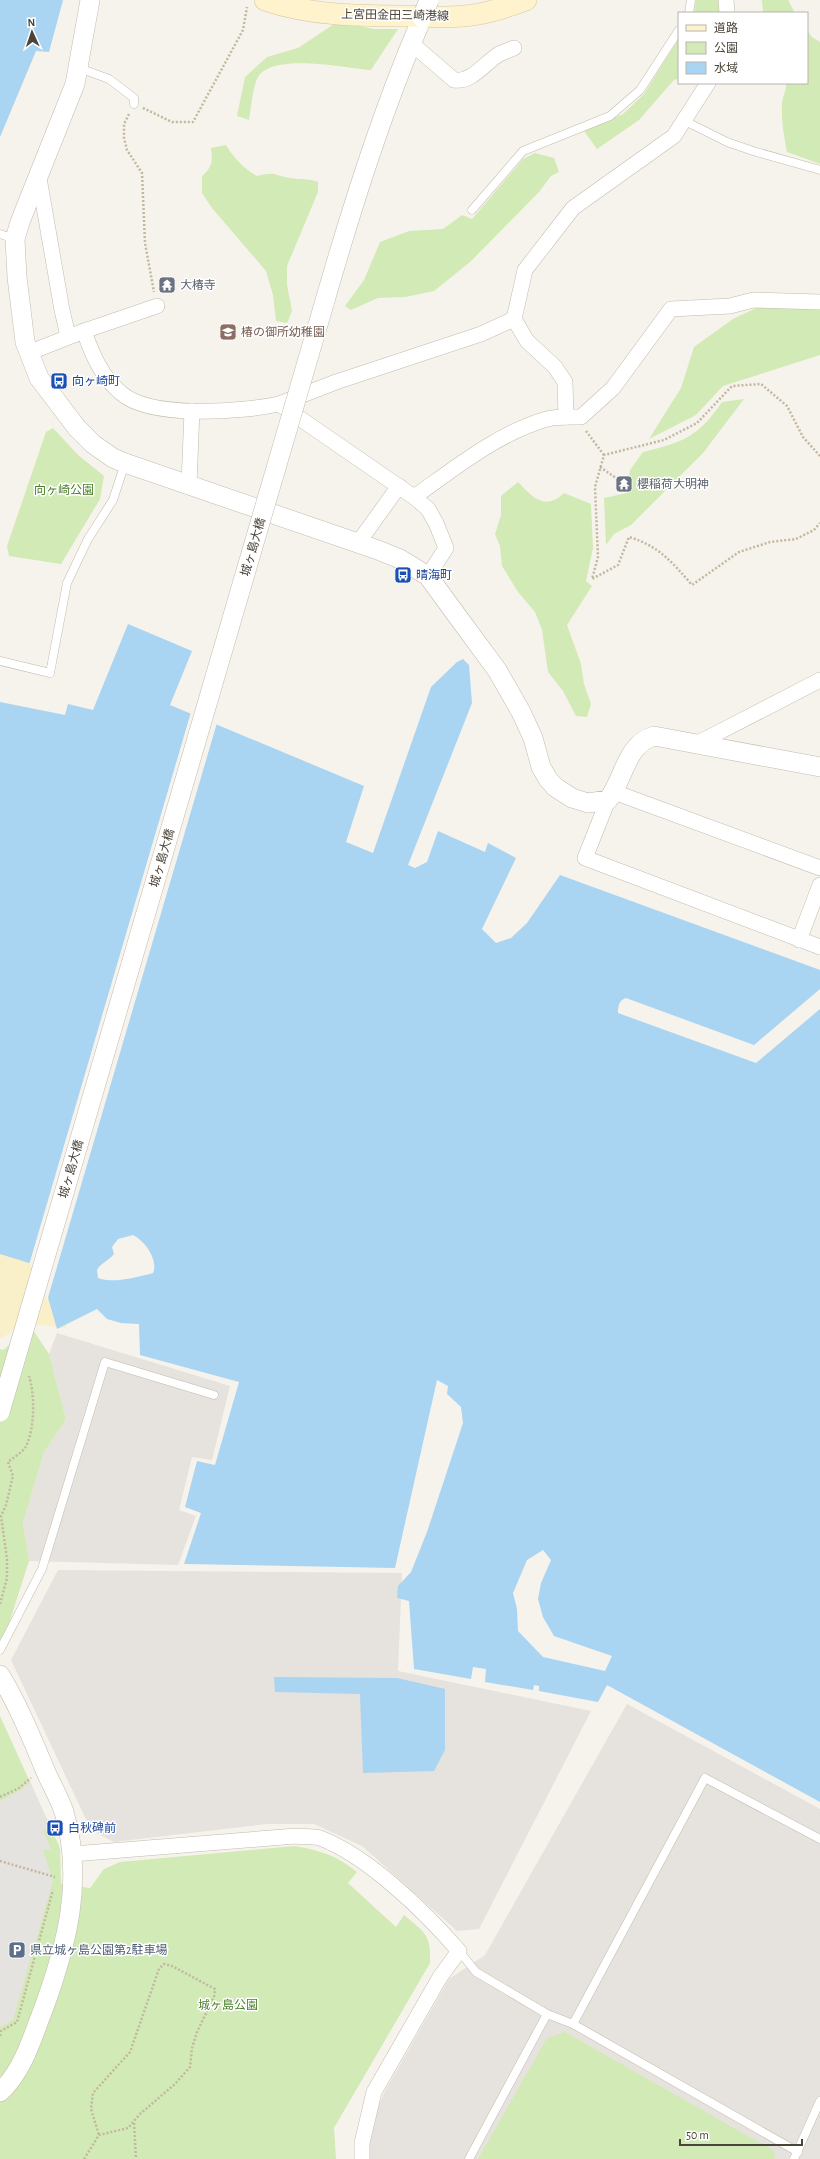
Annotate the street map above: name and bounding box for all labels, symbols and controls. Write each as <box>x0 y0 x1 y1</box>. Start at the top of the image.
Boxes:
street label: 上宮田金田三崎港線 <box>341 7 449 22</box>
north arrow <box>12 12 52 52</box>
legend <box>678 12 808 84</box>
text: N <box>27 17 36 28</box>
text: 道路 <box>714 21 738 34</box>
text: 公園 <box>714 42 738 54</box>
text: 水域 <box>714 62 738 74</box>
temple icon: 大椿寺 <box>157 275 177 295</box>
place label: 大椿寺 <box>180 279 216 291</box>
school or university icon: 椿の御所幼稚園 <box>218 322 238 342</box>
place label: 椿の御所幼稚園 <box>241 325 325 338</box>
bus stop icon: 向ヶ崎町 <box>49 371 69 391</box>
place label: 向ヶ崎町 <box>72 374 120 387</box>
temple icon: 櫻稲荷大明神 <box>614 474 634 494</box>
place label: 櫻稲荷大明神 <box>637 478 709 490</box>
park label: 向ヶ崎公園 <box>34 483 94 496</box>
street label: 城ヶ島大橋 <box>238 516 267 577</box>
bus stop icon: 晴海町 <box>393 565 413 585</box>
place label: 晴海町 <box>416 568 452 581</box>
street label: 城ヶ島大橋 <box>147 827 176 888</box>
street label: 城ヶ島大橋 <box>56 1138 85 1199</box>
bus stop icon: 白秋碑前 <box>45 1818 65 1838</box>
place label: 白秋碑前 <box>68 1821 116 1834</box>
parking icon: 県立城ヶ島公園第2駐車場 <box>7 1940 27 1960</box>
place label: 県立城ヶ島公園第2駐車場 <box>30 1943 167 1956</box>
park label: 城ヶ島公園 <box>198 1998 258 2011</box>
scale bar <box>680 2121 802 2147</box>
text: 50 m <box>686 2129 709 2141</box>

